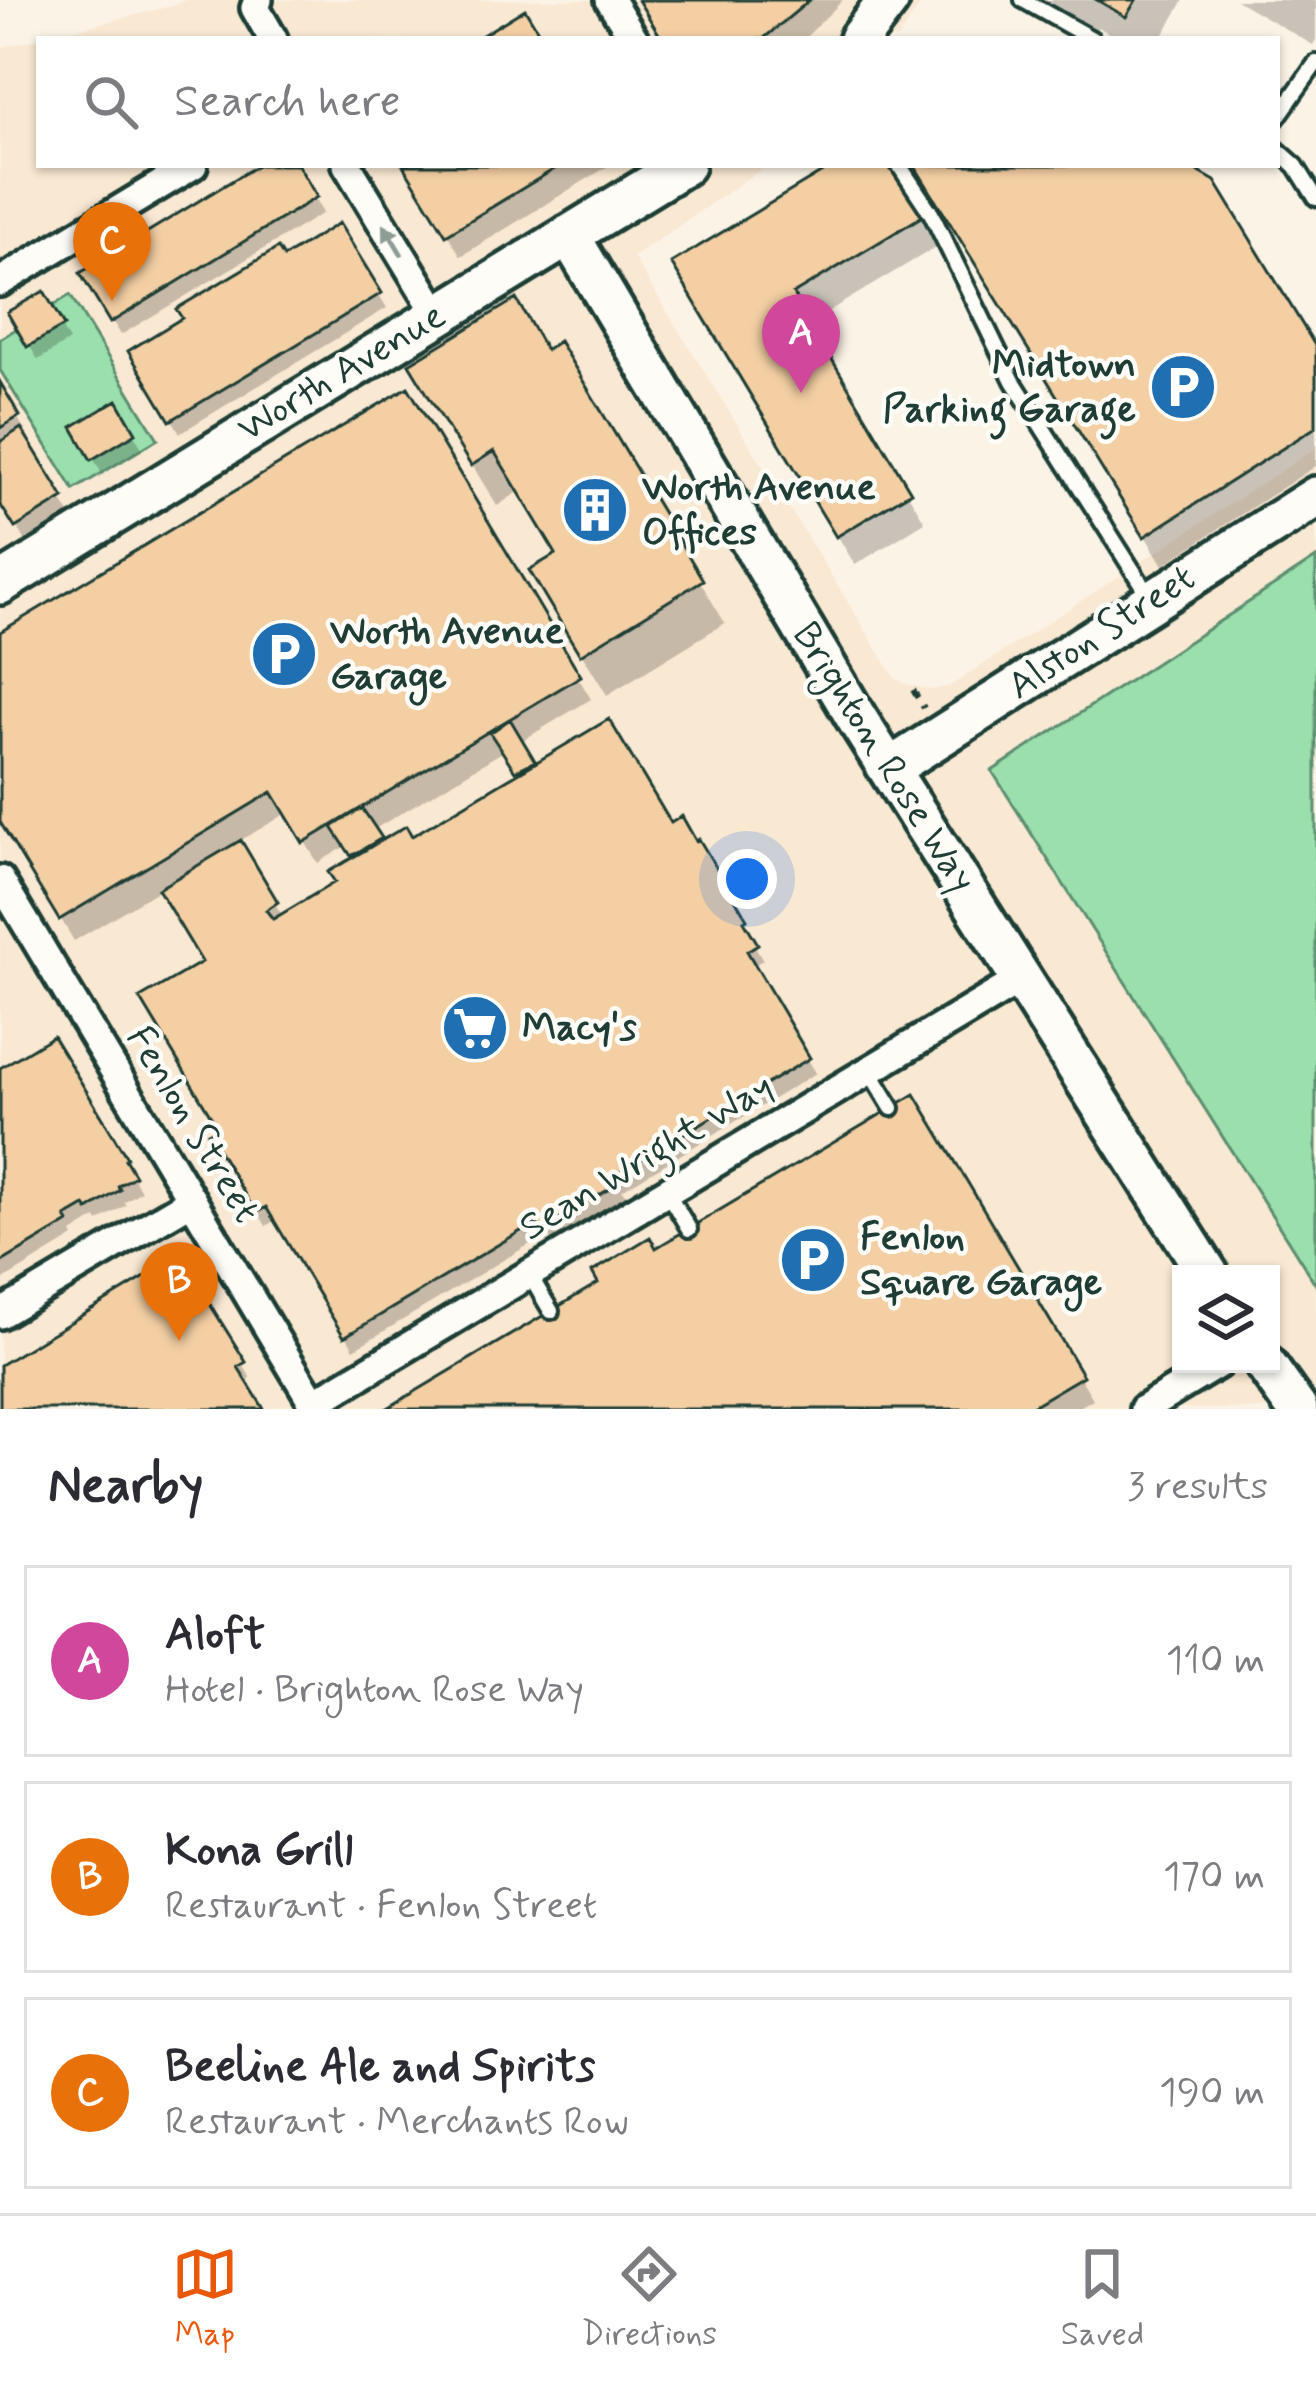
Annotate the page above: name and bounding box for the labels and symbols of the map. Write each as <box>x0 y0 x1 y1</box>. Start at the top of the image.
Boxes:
pin: C <box>73 202 151 301</box>
one-way arrow <box>383 223 404 257</box>
street label: Worth Avenue <box>229 291 455 455</box>
pin: A <box>762 294 840 393</box>
place label: Midtown Parking Garage <box>883 340 1136 440</box>
parking icon: Midtown Parking Garage <box>1148 352 1218 422</box>
place label: Worth Avenue Offices <box>642 463 876 559</box>
building icon: Worth Avenue Offices <box>560 475 630 545</box>
street label: Alston Street <box>999 553 1205 713</box>
place label: Worth Avenue Garage <box>330 607 564 706</box>
street label: Brighton Rose Way <box>777 613 987 904</box>
parking icon: Worth Avenue Garage <box>249 619 319 689</box>
your location <box>717 849 777 909</box>
supermarket icon: Macy's <box>440 993 510 1063</box>
place label: Macy's <box>522 1003 638 1054</box>
street label: Fenlon Street <box>113 1017 271 1233</box>
street label: Sean Wright Way <box>511 1062 785 1256</box>
place label: Fenlon Square Garage <box>860 1213 1102 1312</box>
parking icon: Fenlon Square Garage <box>778 1225 848 1295</box>
pin: B <box>140 1242 218 1341</box>

